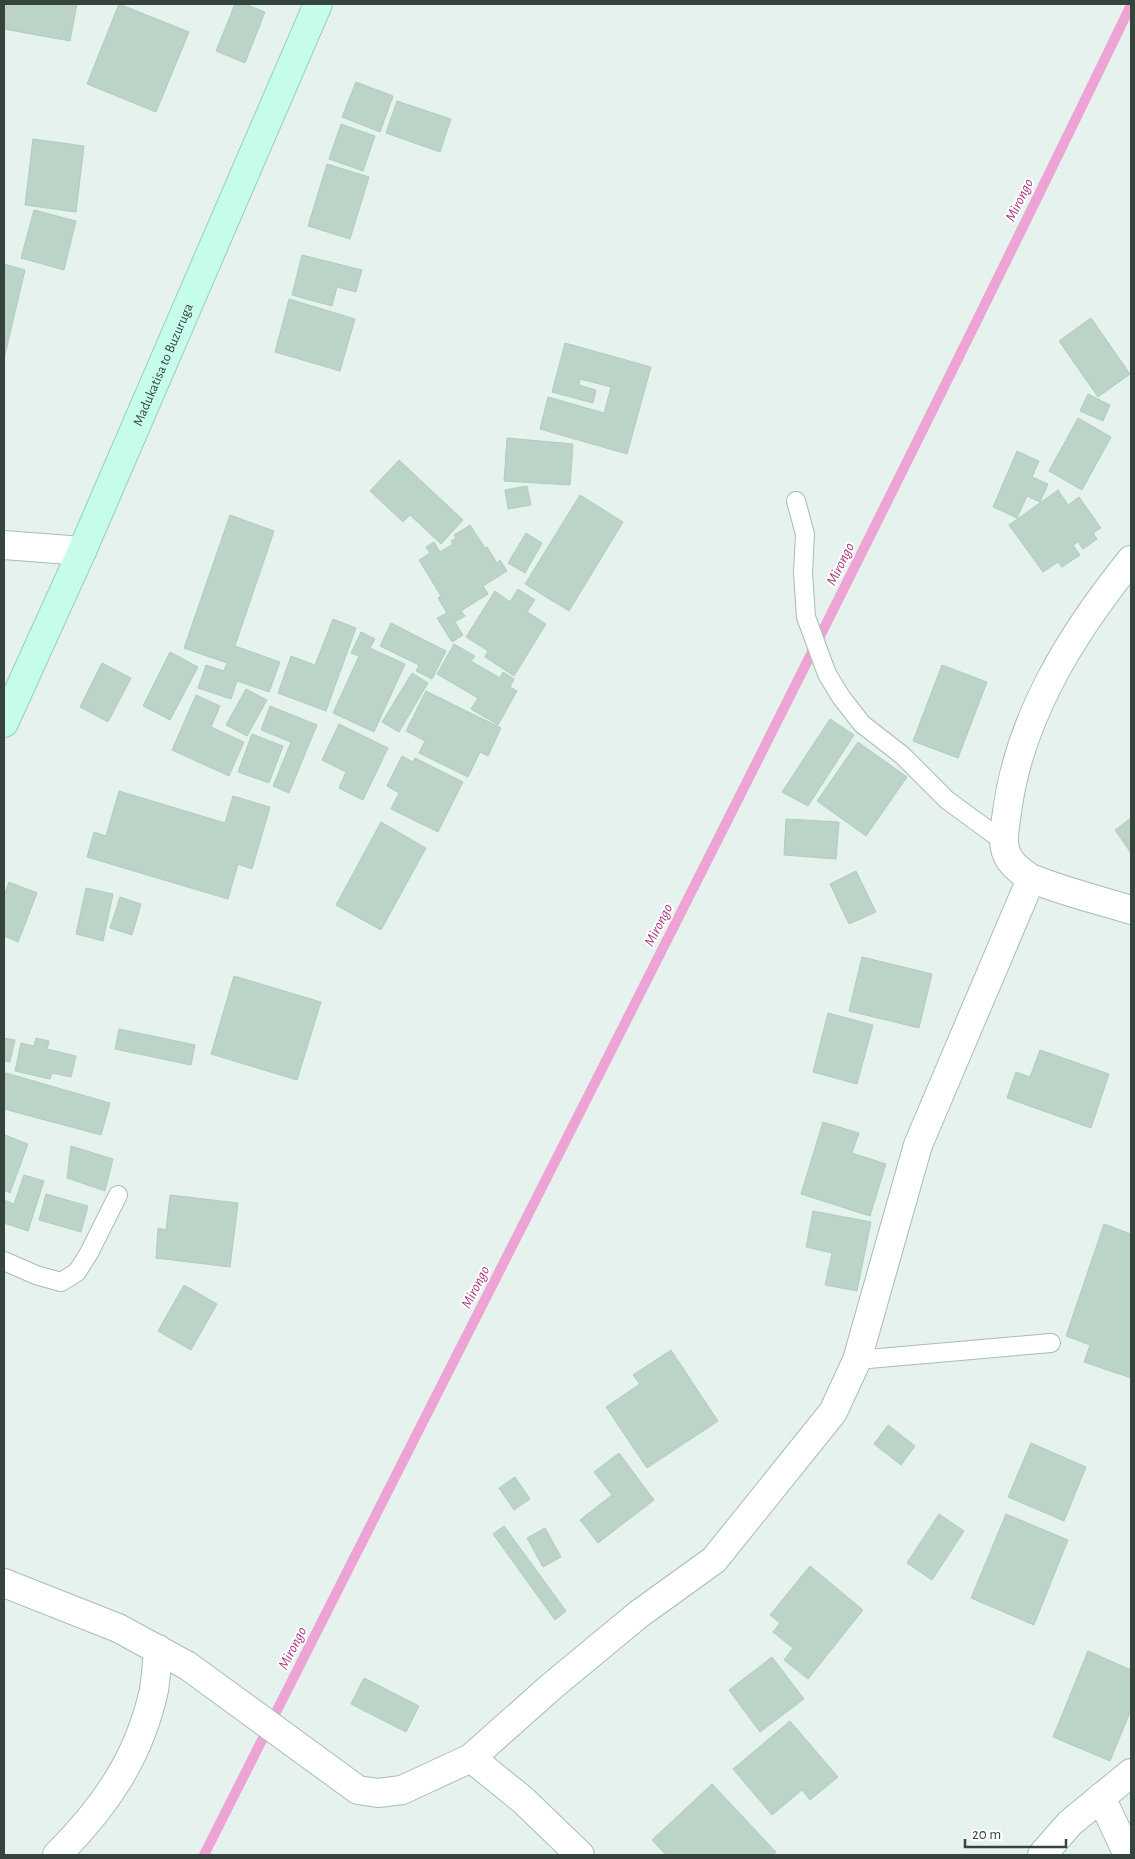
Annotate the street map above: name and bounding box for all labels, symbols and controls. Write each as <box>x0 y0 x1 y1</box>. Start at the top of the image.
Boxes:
water label: Mirongo <box>1003 177 1036 224</box>
street label: Madukatisa to Buzuruga <box>131 301 196 428</box>
water label: Mirongo <box>824 541 857 588</box>
water label: Mirongo <box>641 902 675 949</box>
water label: Mirongo <box>458 1264 492 1311</box>
water label: Mirongo <box>275 1625 309 1672</box>
scale bar <box>965 1816 1066 1848</box>
text: 20 m <box>972 1827 1001 1842</box>

